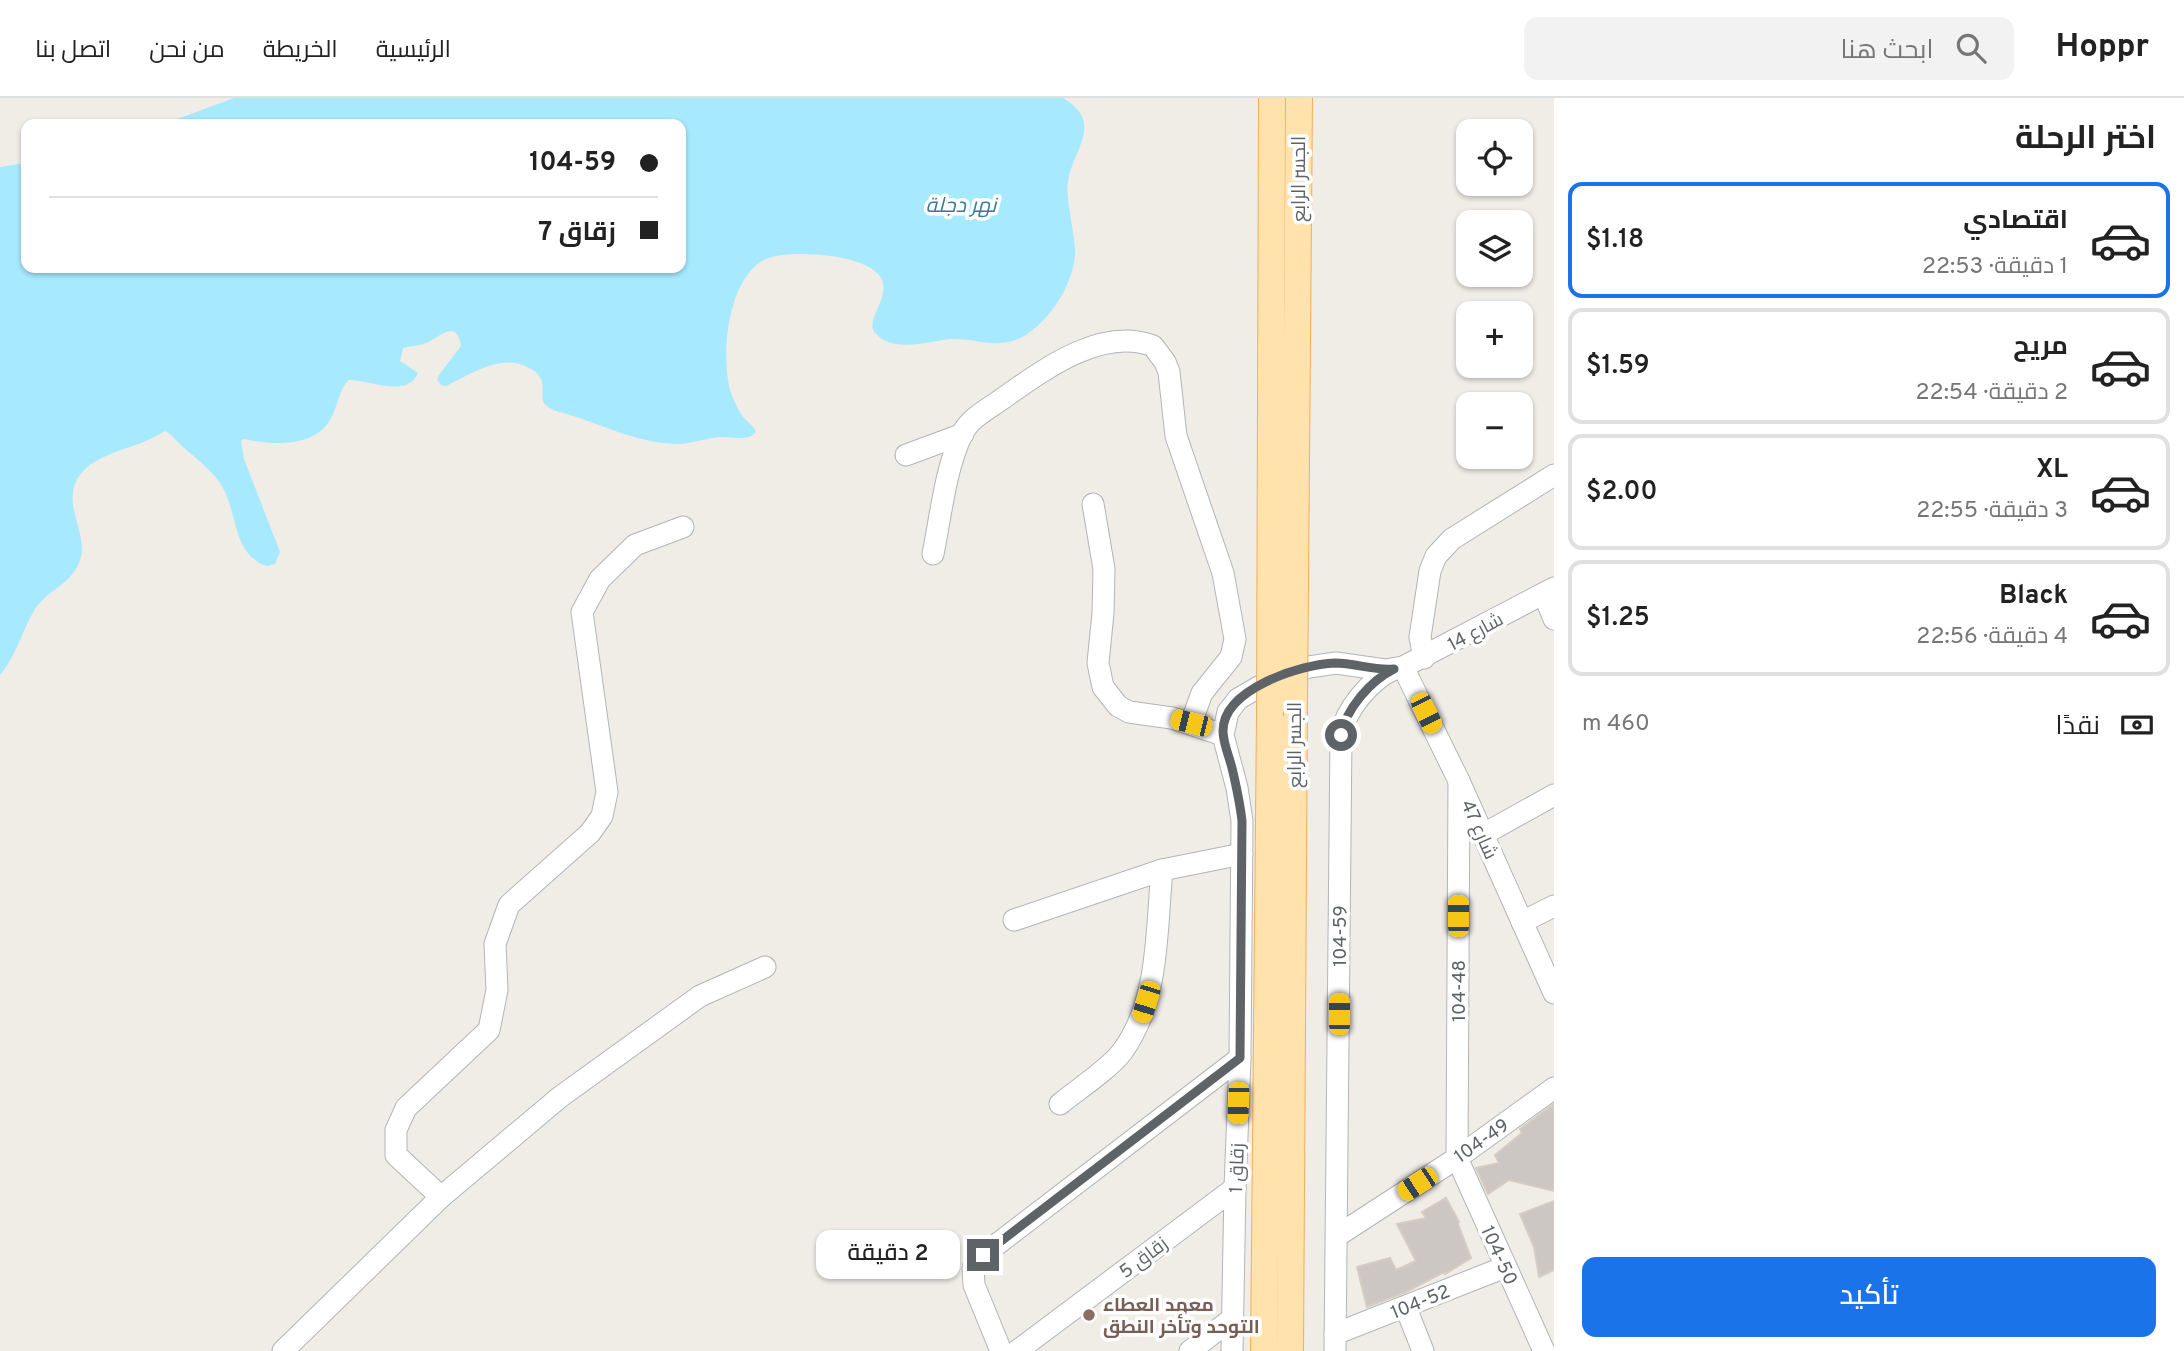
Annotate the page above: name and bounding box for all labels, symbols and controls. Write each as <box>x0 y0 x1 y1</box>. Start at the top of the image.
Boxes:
search box <box>1524 17 2014 80</box>
text: Hoppr <box>2056 27 2149 69</box>
icon: search <box>1952 29 1990 67</box>
text: ابحث هنا <box>1841 35 1934 68</box>
text: اتصل بنا <box>35 36 111 66</box>
text: من نحن <box>149 36 225 66</box>
text: الخريطة <box>263 36 338 66</box>
text: الرئيسية <box>376 36 451 66</box>
map controls <box>1456 119 1533 469</box>
button: locate <box>1456 119 1533 196</box>
text: اختر الرحلة <box>2015 120 2156 160</box>
street label: الجسر الرابع <box>1288 136 1312 222</box>
text: 104-59 <box>529 147 616 180</box>
water label: نهر دجلة <box>926 193 999 220</box>
text: اقتصادي <box>1963 205 2068 238</box>
icon: car <box>2089 209 2152 272</box>
button: layers <box>1456 210 1533 287</box>
text: زقاق 7 <box>538 217 616 250</box>
text: $1.18 <box>1586 224 1644 257</box>
text: 1 دقيقة · 22:53 <box>1922 253 2068 282</box>
button: + <box>1456 301 1533 378</box>
text: مريح <box>2013 331 2068 364</box>
icon: car <box>2089 335 2152 398</box>
text: $1.59 <box>1586 350 1650 383</box>
text: 2 دقيقة · 22:54 <box>1916 379 2068 408</box>
button: − <box>1456 392 1533 469</box>
text: XL <box>2036 454 2068 487</box>
icon: car <box>2089 461 2152 524</box>
text: $2.00 <box>1586 476 1658 509</box>
text: 3 دقيقة · 22:55 <box>1916 497 2068 526</box>
text: Black <box>1999 580 2068 613</box>
icon: car <box>2089 587 2152 650</box>
text: $1.25 <box>1586 602 1650 635</box>
street label: شارع 14 <box>1444 608 1508 657</box>
text: 4 دقيقة · 22:56 <box>1916 623 2068 652</box>
car <box>1408 690 1445 736</box>
street label: الجسر الرابع <box>1284 702 1308 788</box>
icon: cash <box>2118 706 2156 744</box>
car <box>1169 708 1214 738</box>
text: 460 m <box>1582 710 1650 739</box>
text: نقدًا <box>2056 711 2100 744</box>
route start <box>1325 719 1357 751</box>
street label: شارع 47 <box>1454 796 1502 863</box>
car <box>1448 895 1469 937</box>
street label: 104-59 <box>1329 905 1353 967</box>
street label: 104-48 <box>1448 960 1472 1022</box>
car <box>1130 979 1163 1025</box>
car <box>1329 993 1350 1035</box>
car <box>1227 1082 1250 1124</box>
street label: 104-49 <box>1450 1114 1514 1169</box>
street label: زقاق 1 <box>1225 1143 1251 1194</box>
car <box>1394 1164 1441 1204</box>
street label: 104-50 <box>1474 1222 1522 1289</box>
callout: 2 دقيقة <box>815 1230 958 1280</box>
street label: زقاق 5 <box>1115 1233 1173 1285</box>
route end <box>967 1239 999 1271</box>
text: 2 دقيقة <box>848 1240 928 1269</box>
button: تأكيد <box>1582 1257 2156 1337</box>
street label: 104-52 <box>1388 1280 1454 1326</box>
place label: معهد العطاء التوحد وتأخر النطق <box>1103 1294 1260 1340</box>
marker: معهد العطاء التوحد وتأخر النطق <box>1081 1307 1097 1323</box>

